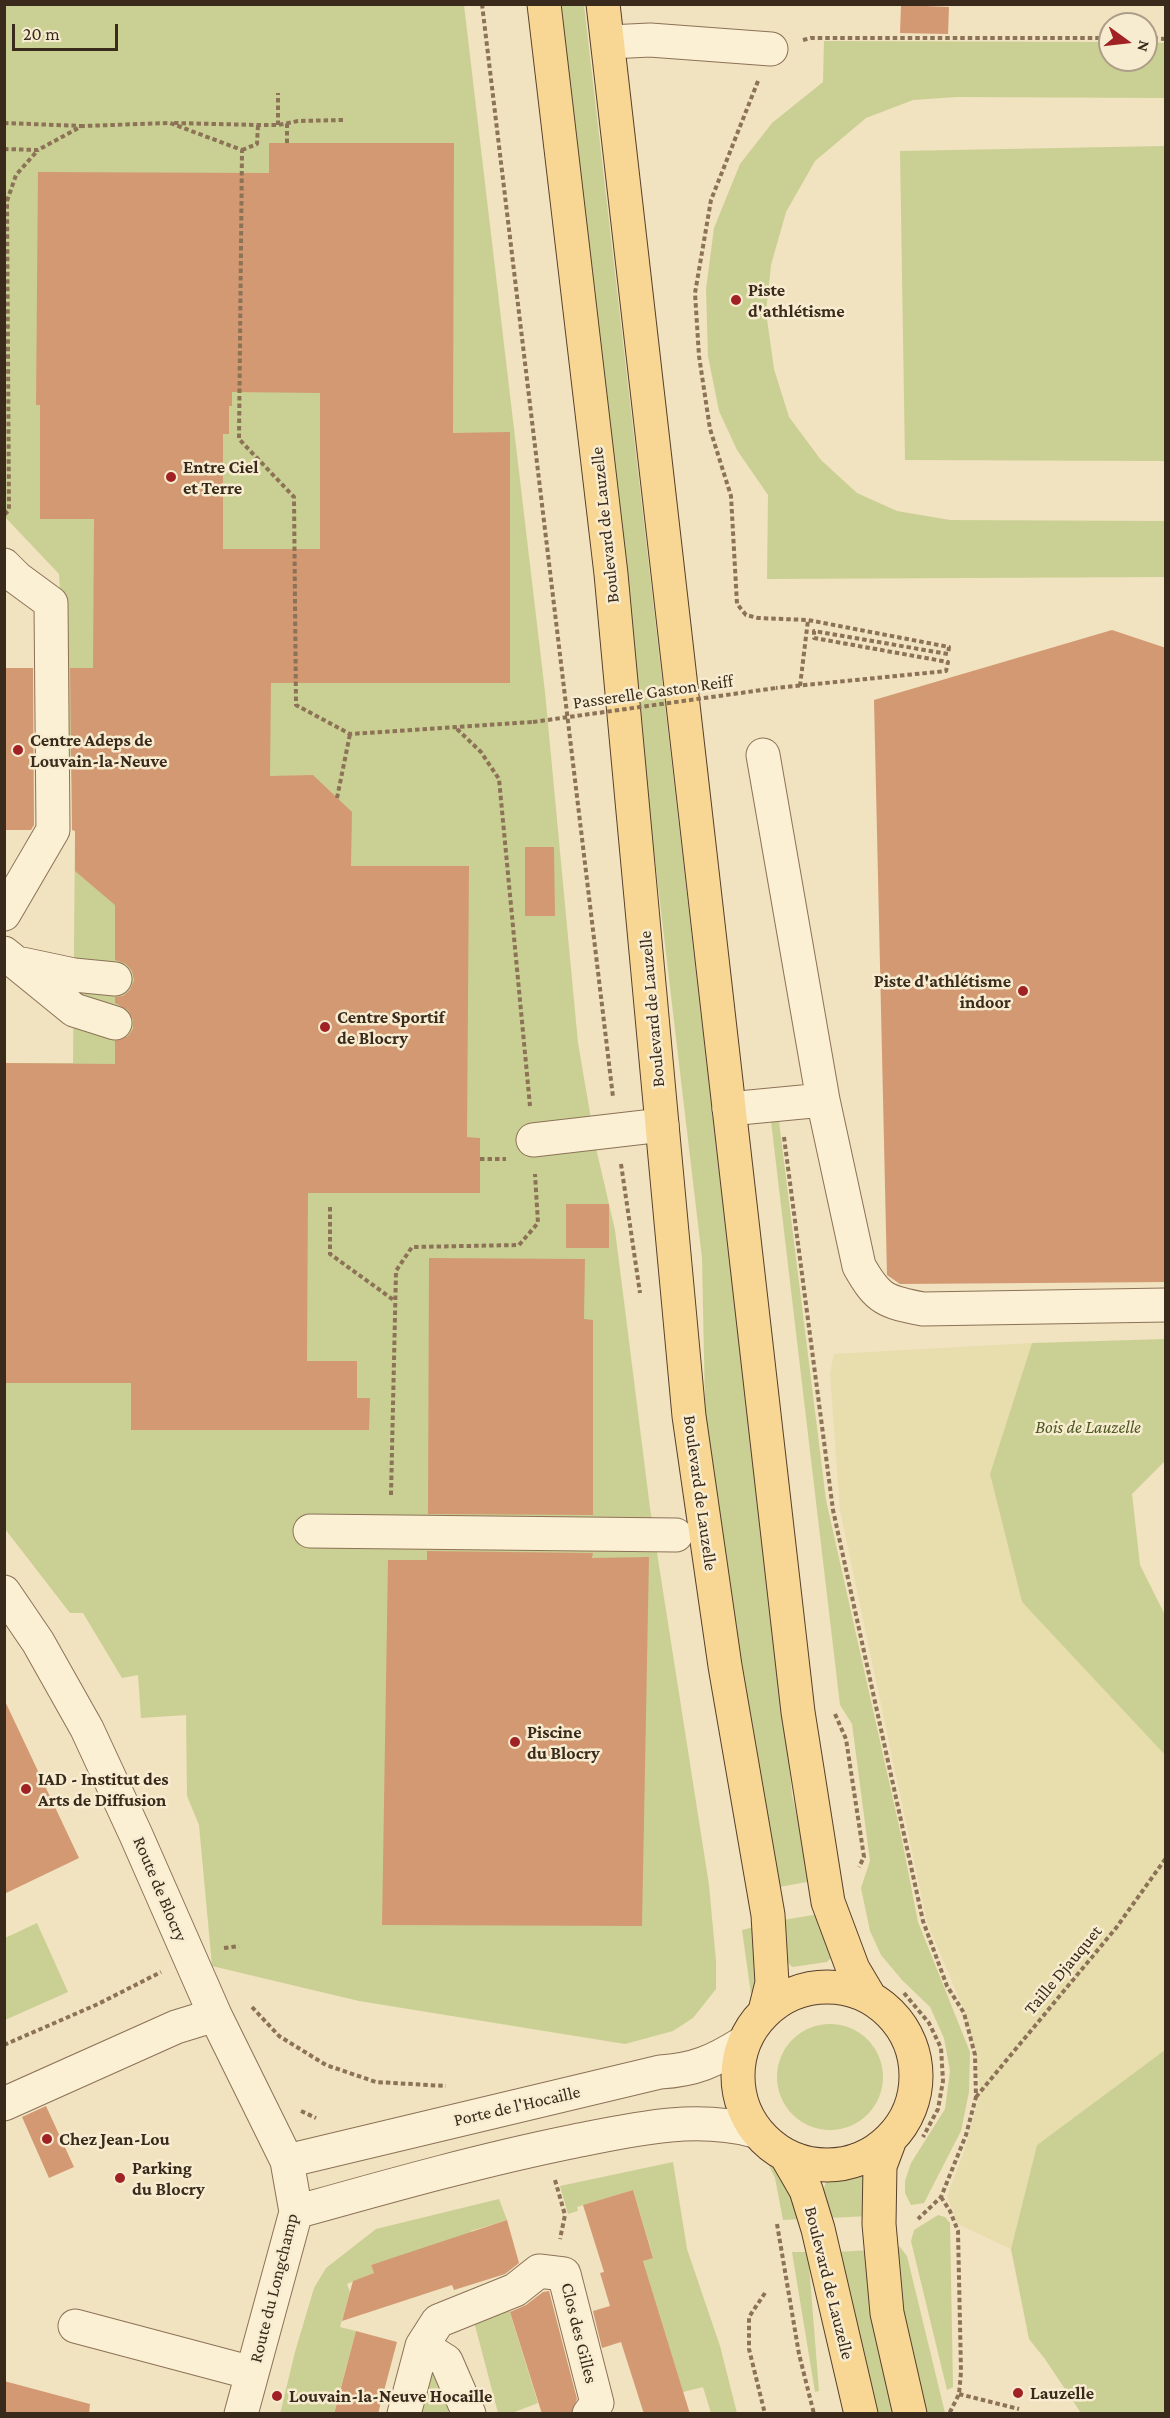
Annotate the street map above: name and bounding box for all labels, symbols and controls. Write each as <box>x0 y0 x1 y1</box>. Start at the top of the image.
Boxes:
scale bar <box>15 12 122 50</box>
north arrow <box>1098 12 1158 72</box>
text: 20 m <box>23 24 60 44</box>
text: N <box>1134 39 1154 54</box>
place label: Piste d'athlétisme <box>748 279 845 322</box>
marker: Piste d'athlétisme <box>729 293 743 307</box>
street label: Boulevard de Lauzelle <box>586 446 624 604</box>
place label: Entre Ciel et Terre <box>183 456 258 498</box>
marker: Entre Ciel et Terre <box>164 470 178 484</box>
street label: Passerelle Gaston Reiff <box>572 670 734 714</box>
place label: Centre Adeps de Louvain-la-Neuve <box>30 729 167 771</box>
marker: Centre Adeps de Louvain-la-Neuve <box>11 743 25 757</box>
street label: Boulevard de Lauzelle <box>634 930 670 1088</box>
place label: Piste d'athlétisme indoor <box>874 970 1011 1012</box>
marker: Piste d'athlétisme indoor <box>1016 984 1030 998</box>
place label: Centre Sportif de Blocry <box>337 1006 445 1048</box>
marker: Centre Sportif de Blocry <box>318 1020 332 1034</box>
street label: Boulevard de Lauzelle <box>678 1414 722 1572</box>
park label: Bois de Lauzelle <box>1035 1416 1141 1438</box>
place label: Piscine du Blocry <box>527 1721 600 1764</box>
marker: Piscine du Blocry <box>508 1735 522 1749</box>
place label: IAD - Institut des Arts de Diffusion <box>38 1768 169 1810</box>
marker: IAD - Institut des Arts de Diffusion <box>19 1782 33 1796</box>
street label: Route de Blocry <box>128 1833 192 1945</box>
street label: Taille Djauquet <box>1019 1921 1107 2019</box>
street label: Porte de l'Hocaille <box>452 2081 582 2131</box>
place label: Chez Jean-Lou <box>59 2128 170 2150</box>
marker: Chez Jean-Lou <box>40 2132 54 2146</box>
place label: Parking du Blocry <box>132 2157 205 2200</box>
marker: Parking du Blocry <box>113 2171 127 2185</box>
street label: Boulevard de Lauzelle <box>800 2204 858 2362</box>
street label: Route du Longchamp <box>245 2211 303 2365</box>
street label: Clos des Gilles <box>556 2280 602 2386</box>
place label: Lauzelle <box>1030 2382 1094 2404</box>
place label: Louvain-la-Neuve Hocaille <box>289 2385 492 2407</box>
marker: Lauzelle <box>1011 2386 1025 2400</box>
marker: Louvain-la-Neuve Hocaille <box>270 2389 284 2403</box>

